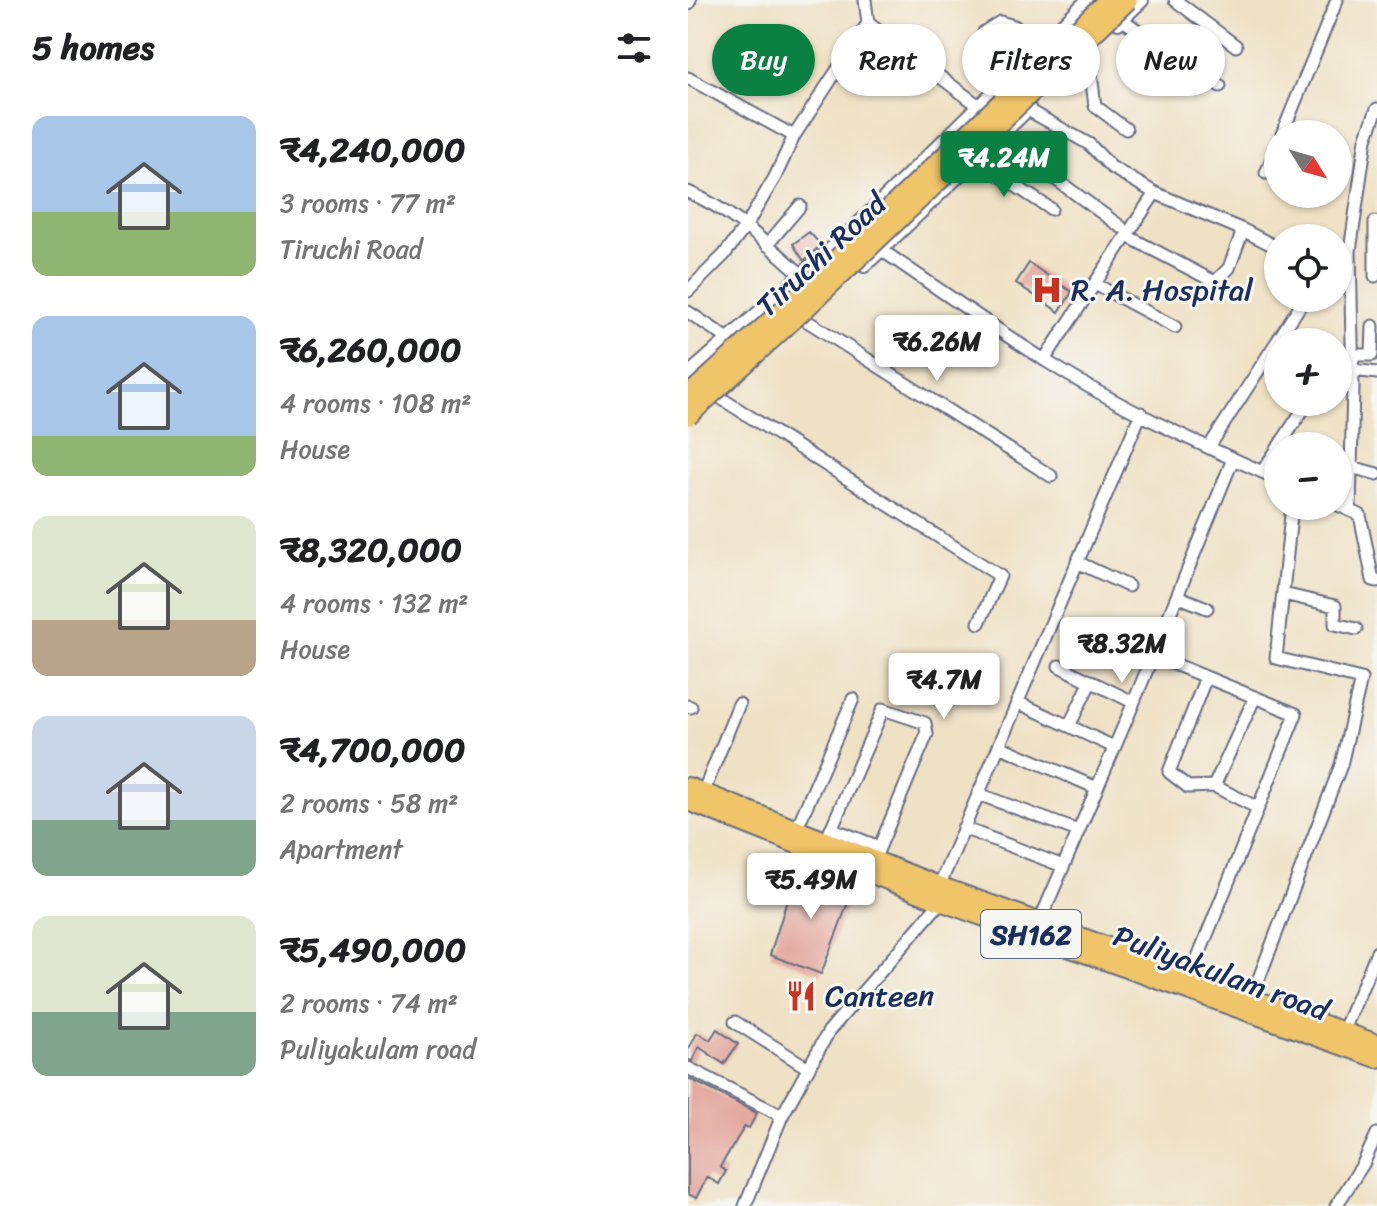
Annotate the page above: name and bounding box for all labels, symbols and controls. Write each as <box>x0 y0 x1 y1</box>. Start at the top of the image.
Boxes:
text: 5 homes <box>32 18 154 78</box>
chip: Buy <box>712 24 815 96</box>
chip: Rent <box>831 24 946 96</box>
chip: Filters <box>962 24 1100 96</box>
chip: New <box>1116 24 1225 96</box>
icon: filters <box>612 26 656 70</box>
text: ₹4,240,000 <box>280 120 465 180</box>
north arrow <box>1264 120 1352 208</box>
map controls <box>1264 120 1352 520</box>
pin: ₹4.24M <box>939 131 1069 199</box>
text: ₹4.24M <box>958 134 1050 180</box>
icon: home <box>96 148 192 244</box>
street label: Tiruchi Road <box>742 178 901 331</box>
text: 3 rooms · 77 m² <box>280 180 456 226</box>
button: locate <box>1264 224 1352 312</box>
text: Tiruchi Road <box>280 226 423 272</box>
place label: R. A. Hospital <box>1071 263 1254 317</box>
hospital icon: R. A. Hospital <box>1030 273 1064 307</box>
pin: ₹6.26M <box>872 315 1002 383</box>
text: ₹6.26M <box>893 318 981 364</box>
text: ₹6,260,000 <box>280 320 462 380</box>
button: + <box>1264 328 1352 416</box>
icon: home <box>96 348 192 444</box>
text: 4 rooms · 108 m² <box>280 380 471 426</box>
text: House <box>280 426 350 472</box>
button: − <box>1264 432 1352 520</box>
text: ₹8,320,000 <box>280 520 462 580</box>
icon: home <box>96 548 192 644</box>
text: 4 rooms · 132 m² <box>280 580 469 626</box>
pin: ₹8.32M <box>1057 617 1187 685</box>
text: ₹8.32M <box>1078 620 1166 666</box>
text: House <box>280 626 350 672</box>
pin: ₹4.7M <box>888 653 1000 721</box>
text: ₹4.7M <box>907 656 981 702</box>
text: ₹4,700,000 <box>280 720 465 780</box>
icon: home <box>96 748 192 844</box>
text: 2 rooms · 58 m² <box>280 780 458 826</box>
text: Apartment <box>280 826 403 872</box>
pin: ₹5.49M <box>746 853 876 921</box>
text: ₹5.49M <box>765 856 857 902</box>
street label: Puliyakulam road <box>1105 909 1339 1038</box>
road number: SH162 <box>981 910 1081 958</box>
text: ₹5,490,000 <box>280 920 466 980</box>
icon: home <box>96 948 192 1044</box>
place label: Canteen <box>825 969 934 1023</box>
restaurant icon: Canteen <box>784 979 818 1013</box>
text: 2 rooms · 74 m² <box>280 980 458 1026</box>
text: Puliyakulam road <box>280 1026 476 1072</box>

